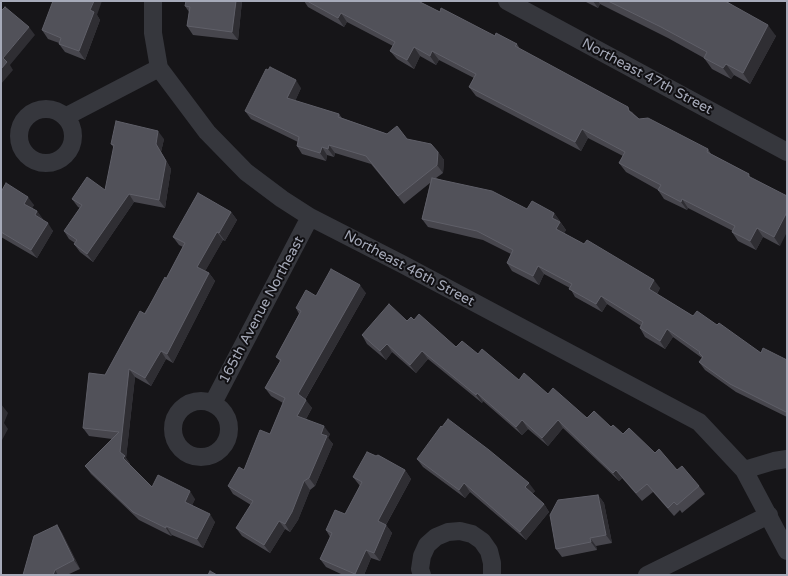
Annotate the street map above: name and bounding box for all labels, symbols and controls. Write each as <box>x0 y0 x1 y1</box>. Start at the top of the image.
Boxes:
street label: Northeast 47th Street <box>579 35 715 119</box>
street label: Northeast 46th Street <box>341 227 477 311</box>
street label: 165th Avenue Northeast <box>216 234 308 386</box>

